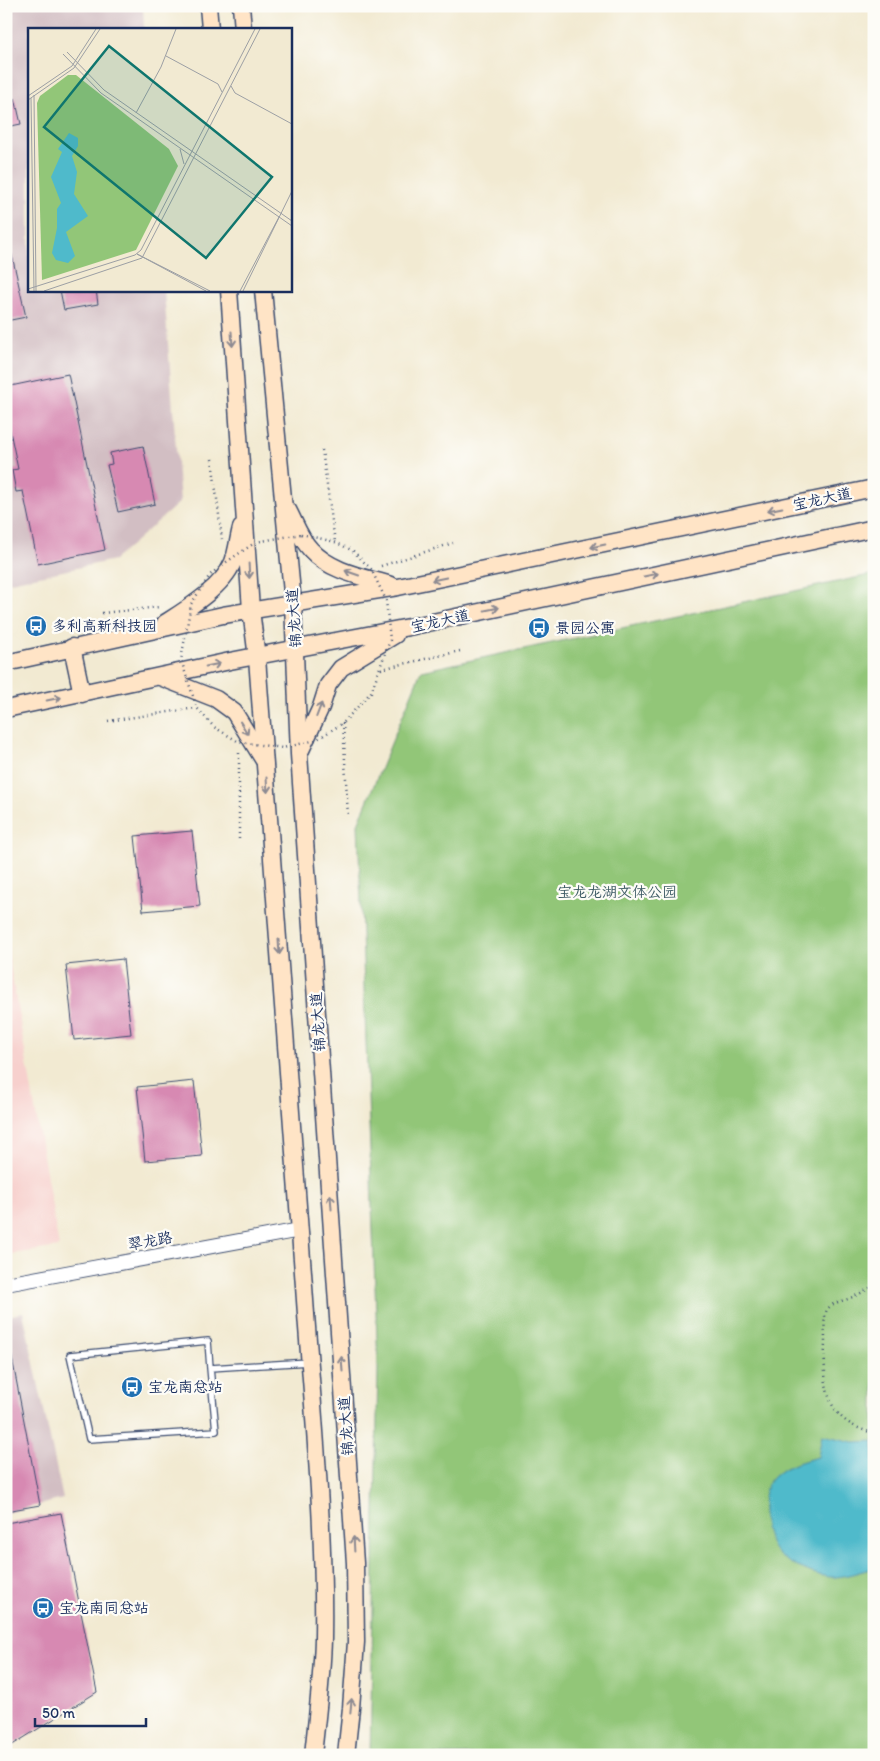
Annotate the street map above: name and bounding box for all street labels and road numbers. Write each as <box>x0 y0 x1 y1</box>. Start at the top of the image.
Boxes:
street label: 宝龙大道 <box>791 484 853 514</box>
street label: 锦龙大道 <box>283 587 305 649</box>
street label: 宝龙大道 <box>409 606 471 636</box>
street label: 锦龙大道 <box>307 991 329 1053</box>
street label: 翠龙路 <box>126 1228 174 1254</box>
street label: 锦龙大道 <box>335 1395 357 1457</box>

